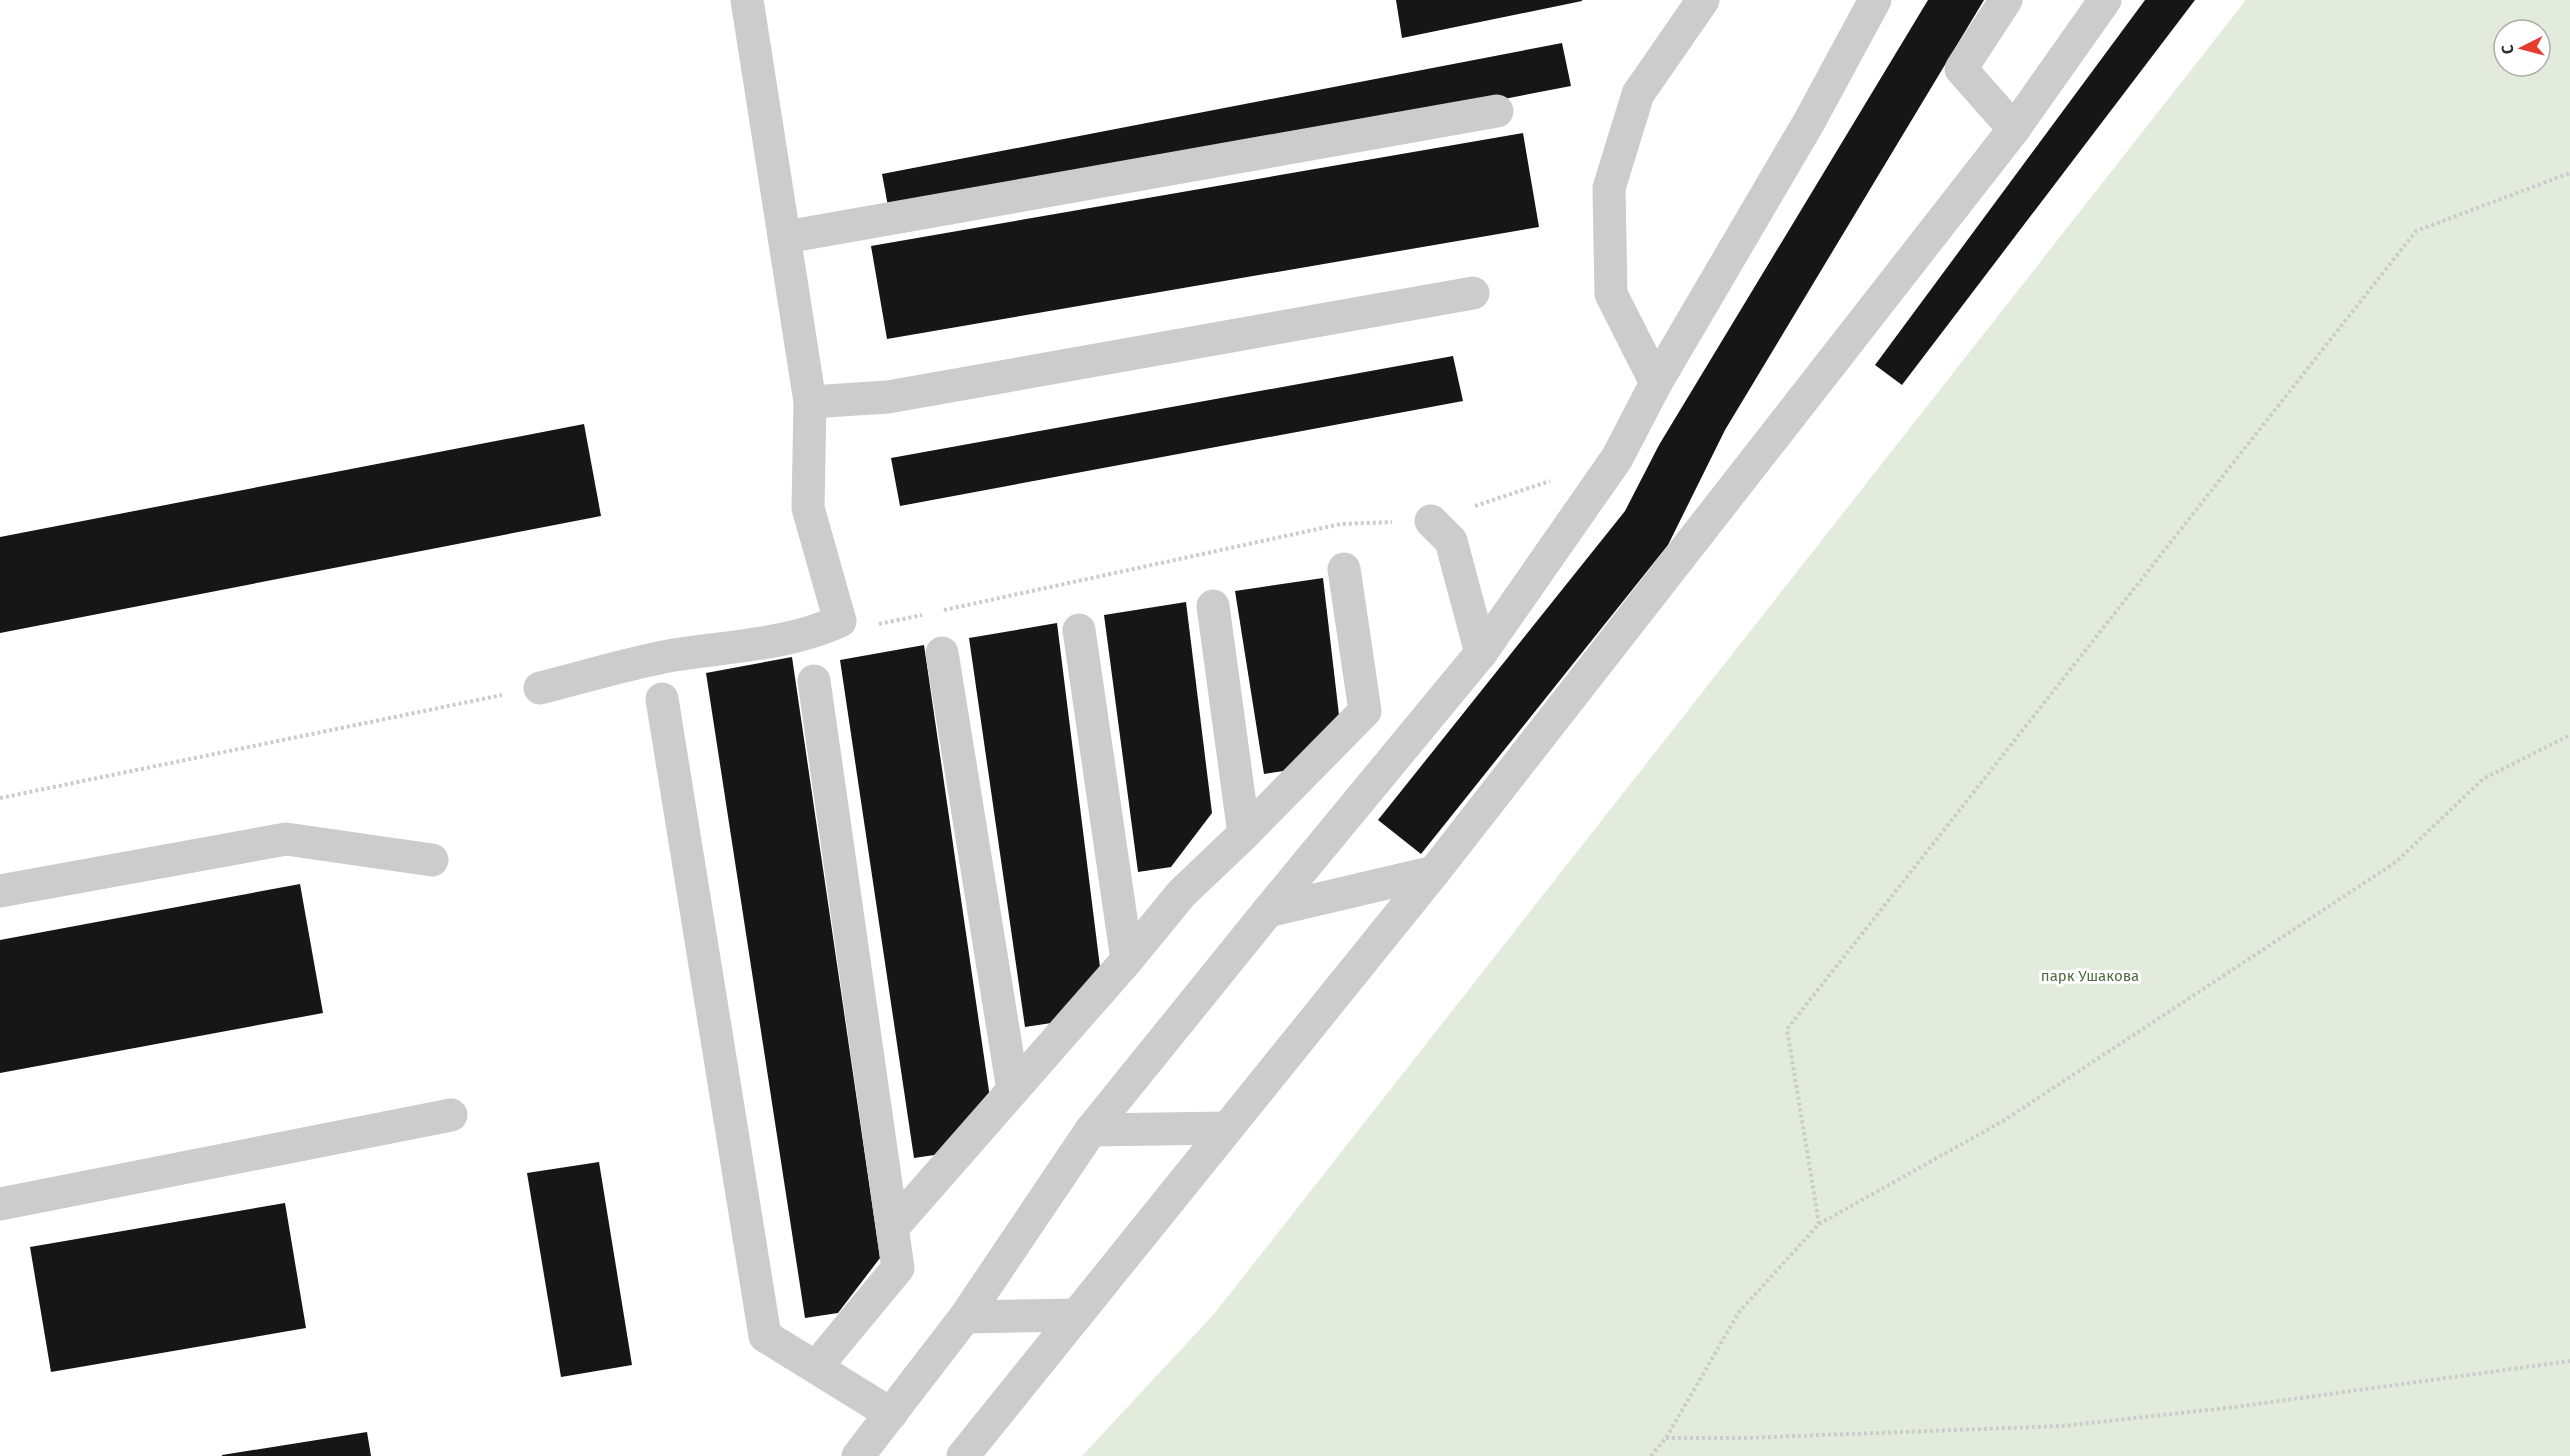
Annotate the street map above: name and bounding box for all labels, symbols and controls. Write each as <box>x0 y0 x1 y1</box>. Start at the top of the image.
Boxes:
north arrow <box>2492 18 2552 78</box>
text: С <box>2498 43 2518 55</box>
park label: парк Ушакова <box>2041 967 2139 985</box>

